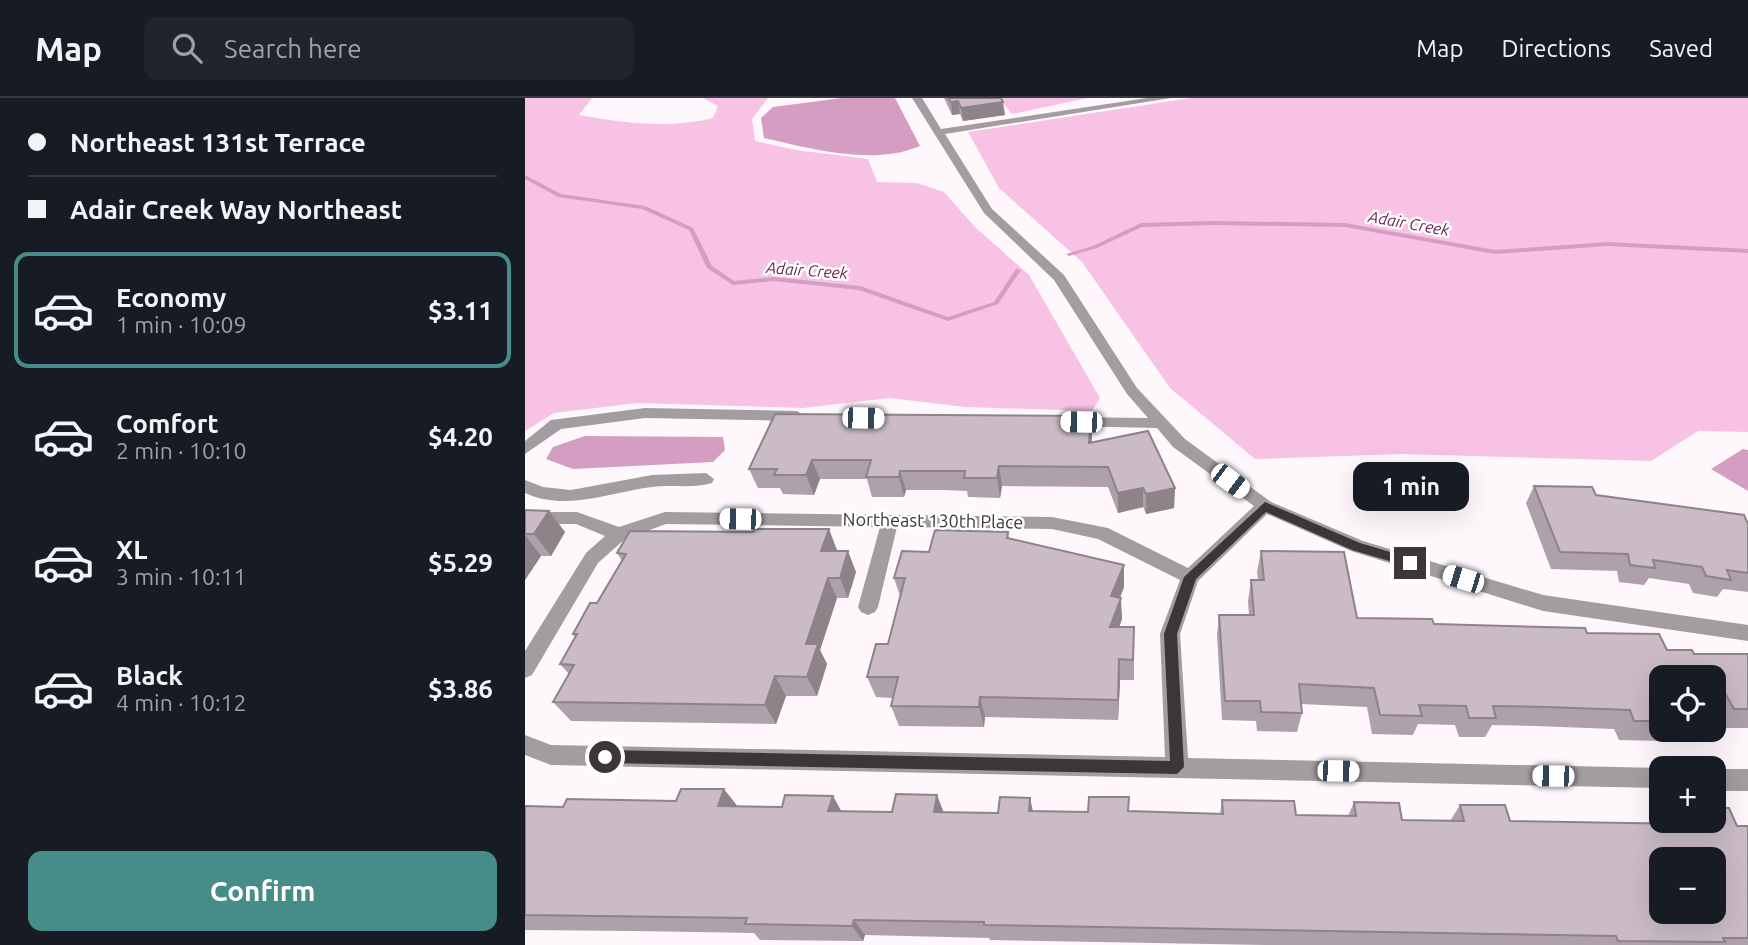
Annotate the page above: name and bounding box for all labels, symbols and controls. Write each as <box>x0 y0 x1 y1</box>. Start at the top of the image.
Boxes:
search box <box>144 17 634 80</box>
icon: search <box>168 29 206 67</box>
text: Map <box>35 30 102 67</box>
text: Search here <box>224 34 362 63</box>
text: Map <box>1416 35 1463 62</box>
text: Directions <box>1501 35 1611 62</box>
text: Saved <box>1649 35 1713 62</box>
text: Northeast 131st Terrace <box>70 128 366 157</box>
text: Adair Creek Way Northeast <box>70 195 402 224</box>
water label: Adair Creek <box>1366 207 1452 239</box>
water label: Adair Creek <box>764 258 849 282</box>
icon: car <box>32 279 95 342</box>
text: Economy <box>116 283 226 312</box>
text: $3.11 <box>428 296 493 325</box>
text: 1 min · 10:09 <box>116 312 247 337</box>
icon: car <box>32 405 95 468</box>
car <box>842 407 885 429</box>
text: Comfort <box>116 409 219 438</box>
car <box>1060 411 1103 433</box>
text: $4.20 <box>428 422 493 451</box>
text: 2 min · 10:10 <box>116 438 247 463</box>
car <box>1207 460 1254 502</box>
callout: 1 min <box>1352 462 1468 510</box>
text: 1 min <box>1382 474 1440 499</box>
car <box>719 508 762 530</box>
street label: Northeast 130th Place <box>843 508 1024 532</box>
icon: car <box>32 531 95 594</box>
text: XL <box>116 535 147 564</box>
route end <box>1394 547 1426 579</box>
text: $5.29 <box>428 548 493 577</box>
car <box>1440 563 1487 595</box>
text: 3 min · 10:11 <box>116 564 247 589</box>
icon: car <box>32 657 95 720</box>
text: Black <box>116 661 183 690</box>
map controls <box>1649 665 1726 924</box>
button: locate <box>1649 665 1726 742</box>
text: $3.86 <box>428 674 493 703</box>
text: 4 min · 10:12 <box>116 690 247 715</box>
route start <box>589 741 621 773</box>
button: + <box>1649 756 1726 833</box>
car <box>1317 760 1360 782</box>
car <box>1532 765 1575 787</box>
button: − <box>1649 847 1726 924</box>
button: Confirm <box>28 851 497 931</box>

